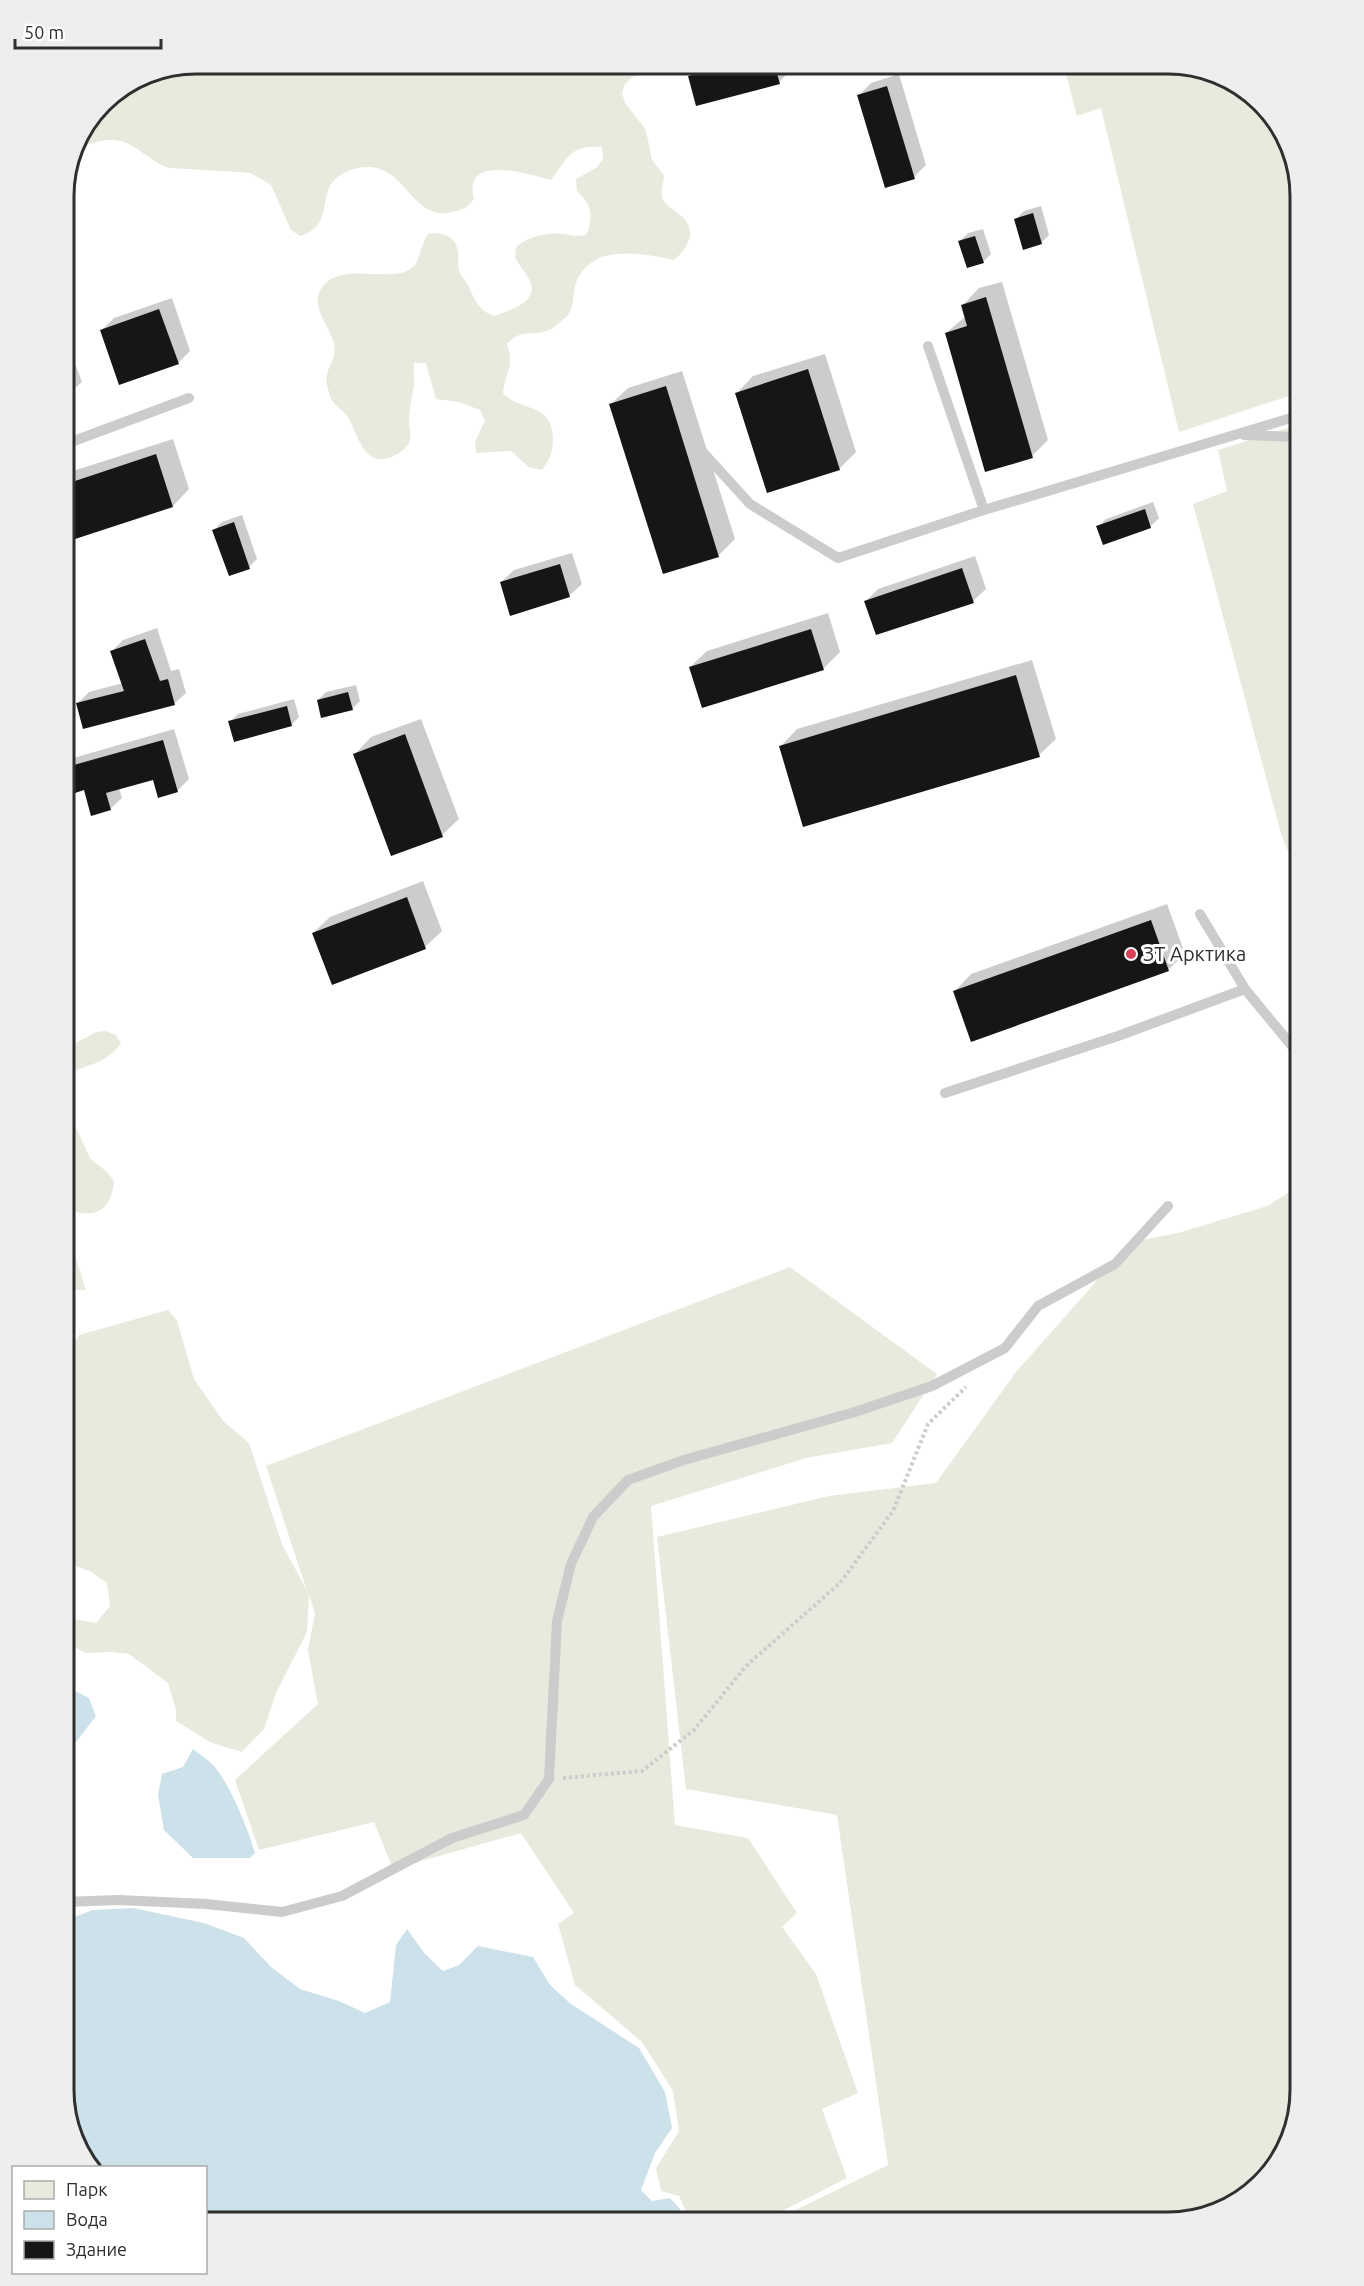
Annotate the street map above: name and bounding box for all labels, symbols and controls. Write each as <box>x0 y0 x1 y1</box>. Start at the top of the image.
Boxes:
scale bar <box>15 12 160 50</box>
text: 50 m <box>24 22 64 42</box>
place label: ЗТ Арктика <box>1143 942 1246 965</box>
marker: ЗТ Арктика <box>1124 947 1138 961</box>
legend <box>12 2166 207 2274</box>
text: Парк <box>66 2179 107 2199</box>
text: Вода <box>66 2209 108 2229</box>
text: Здание <box>66 2239 127 2259</box>

